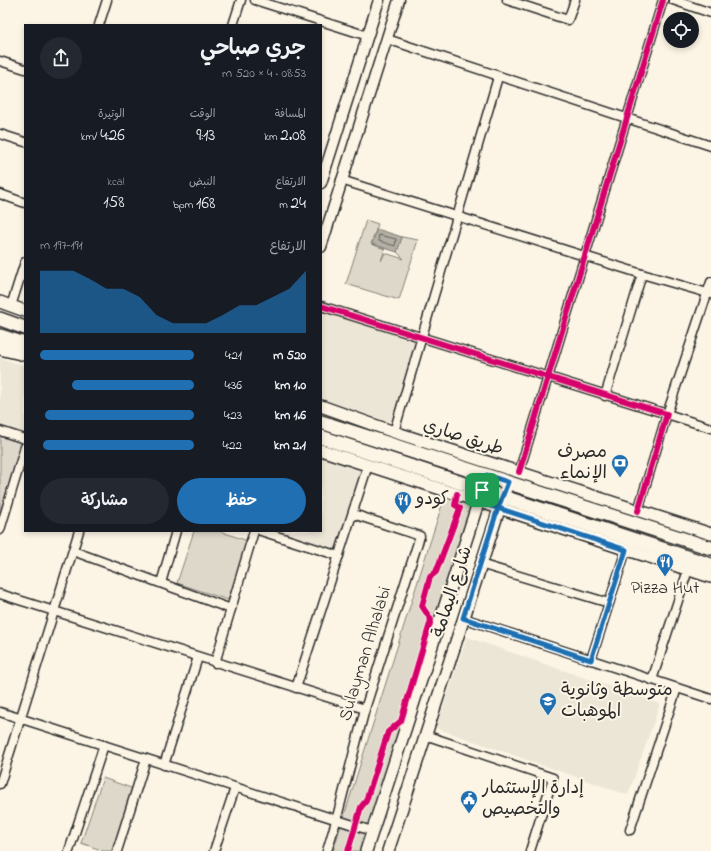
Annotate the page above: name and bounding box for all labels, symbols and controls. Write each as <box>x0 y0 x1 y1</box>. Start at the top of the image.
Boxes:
map controls <box>663 12 699 48</box>
button: locate <box>663 12 699 48</box>
text: جري صباحي <box>200 33 306 65</box>
button: share <box>40 37 82 79</box>
text: 08:53 · 4 × 520 m <box>222 64 306 83</box>
text: الوتيرة <box>98 106 125 122</box>
text: الوقت <box>190 106 215 122</box>
text: المسافة <box>275 106 306 122</box>
text: 4:26 <box>100 123 125 148</box>
text: 9:13 <box>196 123 215 148</box>
text: 2.08 <box>280 123 306 148</box>
text: /km <box>81 129 100 145</box>
text: km <box>264 129 280 145</box>
text: kcal <box>107 174 125 190</box>
text: النبض <box>189 174 215 190</box>
text: الارتفاع <box>275 174 306 190</box>
text: 158 <box>103 190 125 215</box>
text: 168 <box>196 191 215 216</box>
text: 24 <box>291 191 306 216</box>
text: bpm <box>173 197 196 213</box>
text: m <box>279 197 291 213</box>
text: 191–197 m <box>40 236 83 255</box>
text: الارتفاع <box>270 237 306 256</box>
text: 4:21 <box>225 346 242 365</box>
text: 520 m <box>273 346 306 365</box>
text: 4:36 <box>224 376 242 395</box>
text: 1.0 km <box>275 376 306 395</box>
text: 4:23 <box>224 406 242 425</box>
text: 1.6 km <box>274 406 306 425</box>
street label: طريق صاري <box>419 413 507 463</box>
text: 4:22 <box>223 436 242 455</box>
text: 2.1 km <box>274 436 306 455</box>
place label: مصرف الإنماء <box>557 440 607 487</box>
bank icon: مصرف الإنماء <box>610 453 630 478</box>
pin <box>465 473 499 507</box>
button: مشاركة <box>40 478 169 524</box>
button: حفظ <box>177 478 306 524</box>
icon: arrive <box>471 479 493 501</box>
place label: كودو <box>414 487 449 513</box>
restaurant icon: كودو <box>393 490 413 515</box>
street label: شارع اليمامة <box>426 543 480 641</box>
restaurant icon: Pizza Hut <box>655 552 675 577</box>
place label: Pizza Hut <box>631 576 699 602</box>
street label: Sulayman Alhalabi <box>333 584 399 724</box>
place label: متوسطة وثانوية الموهبات <box>561 678 673 725</box>
school or university icon: متوسطة وثانوية الموهبات <box>538 691 558 716</box>
place label: إدارة الإستثمار والتخصيص <box>481 776 584 823</box>
public building icon: إدارة الإستثمار والتخصيص <box>459 789 479 814</box>

